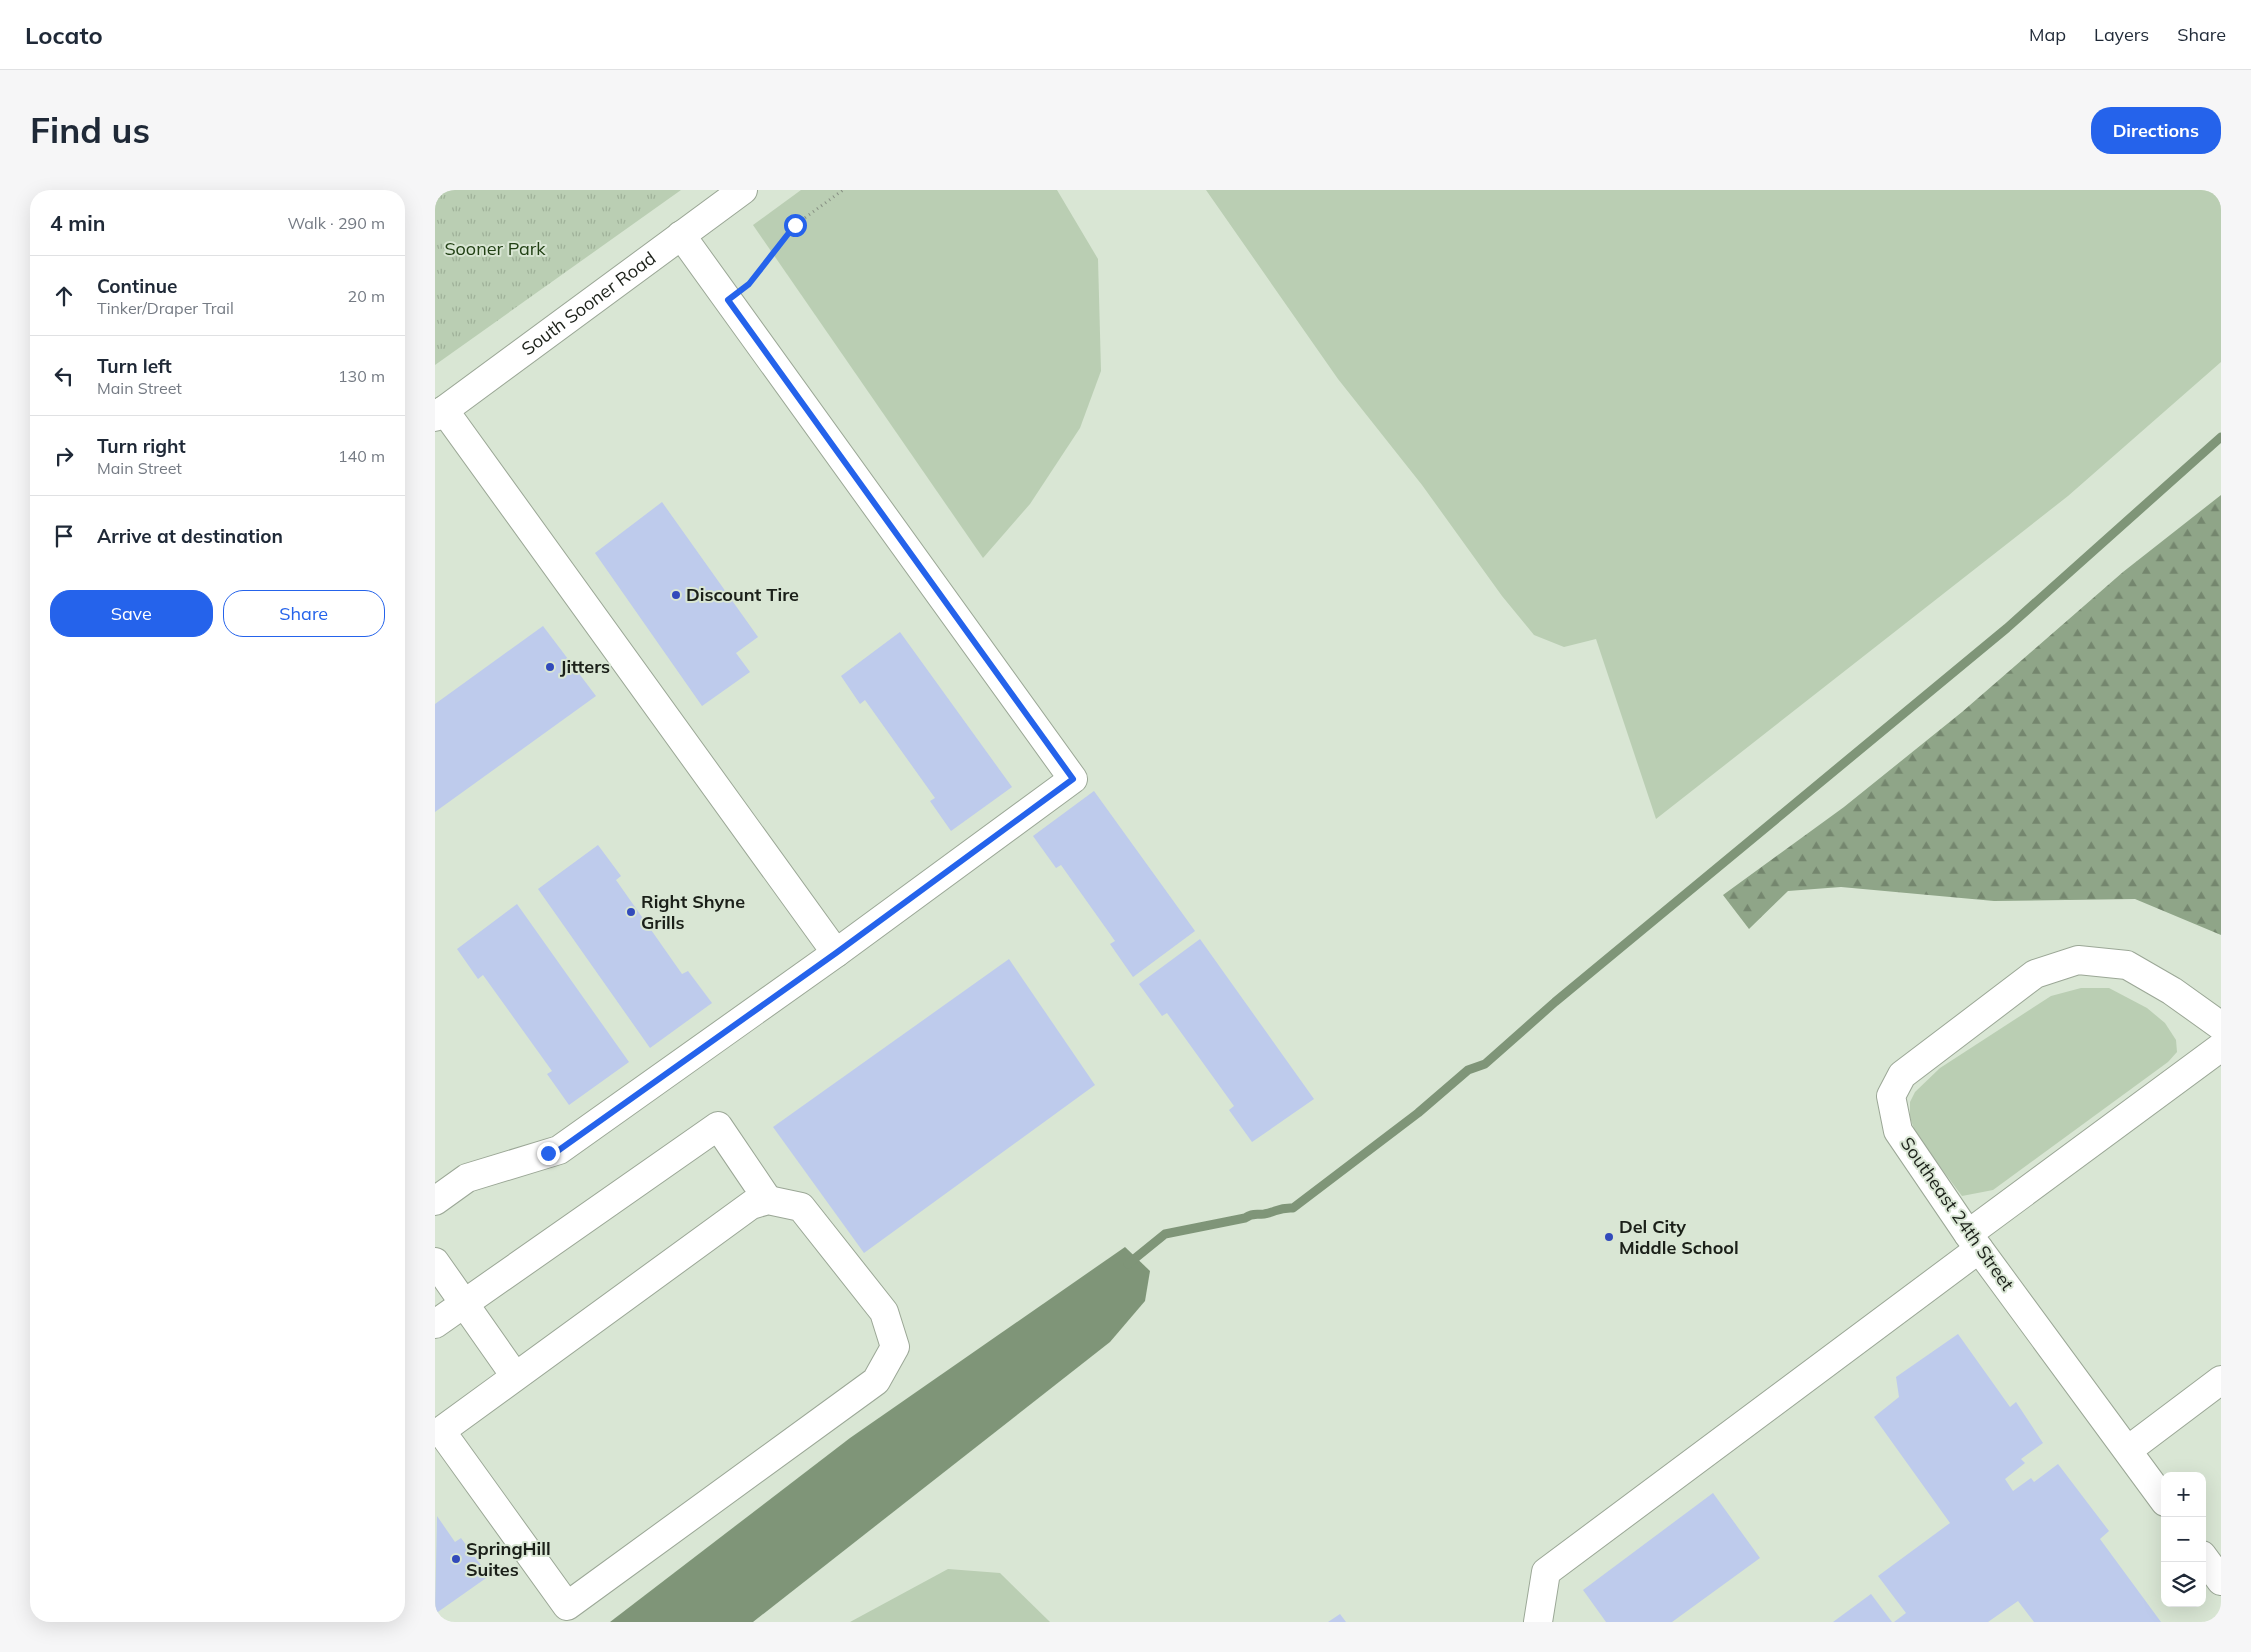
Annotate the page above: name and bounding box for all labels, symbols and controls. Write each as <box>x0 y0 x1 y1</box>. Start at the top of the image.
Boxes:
text: Locato <box>25 20 103 50</box>
text: Map <box>2029 23 2066 46</box>
text: Layers <box>2094 23 2149 46</box>
text: Share <box>2177 23 2226 46</box>
button: Directions <box>2091 107 2221 154</box>
text: Find us <box>30 108 150 152</box>
text: 4 min <box>50 210 105 236</box>
text: Walk · 290 m <box>287 213 385 233</box>
route start <box>784 214 807 237</box>
park label: Sooner Park <box>444 237 546 260</box>
street label: South Sooner Road <box>517 246 660 360</box>
text: Continue <box>97 274 177 298</box>
icon: ahead <box>50 282 78 310</box>
text: 20 m <box>348 286 385 306</box>
text: Tinker/Draper Trail <box>97 298 234 318</box>
text: Turn left <box>97 354 172 378</box>
icon: left <box>50 362 78 390</box>
text: 130 m <box>338 366 385 386</box>
text: Main Street <box>97 378 182 398</box>
text: Turn right <box>97 434 186 458</box>
icon: right <box>50 442 78 470</box>
text: 140 m <box>338 446 385 466</box>
text: Main Street <box>97 458 182 478</box>
icon: arrive <box>50 522 78 550</box>
text: Arrive at destination <box>97 524 283 548</box>
place label: Discount Tire <box>686 583 799 606</box>
marker: Discount Tire <box>670 589 682 601</box>
button: Save <box>50 590 213 637</box>
button: Share <box>223 590 385 637</box>
place label: Jitters <box>560 655 610 678</box>
marker: Jitters <box>544 661 556 673</box>
place label: Right Shyne Grills <box>641 890 745 934</box>
marker: Right Shyne Grills <box>625 906 637 918</box>
street label: Southeast 24th Street <box>1896 1133 2019 1295</box>
route end <box>537 1142 560 1165</box>
place label: Del City Middle School <box>1619 1215 1739 1259</box>
marker: Del City Middle School <box>1603 1231 1615 1243</box>
map controls <box>2161 1472 2206 1607</box>
button: + <box>2161 1472 2206 1517</box>
button: − <box>2161 1517 2206 1562</box>
place label: SpringHill Suites <box>466 1537 551 1581</box>
marker: SpringHill Suites <box>450 1553 462 1565</box>
button: layers <box>2161 1562 2206 1607</box>

